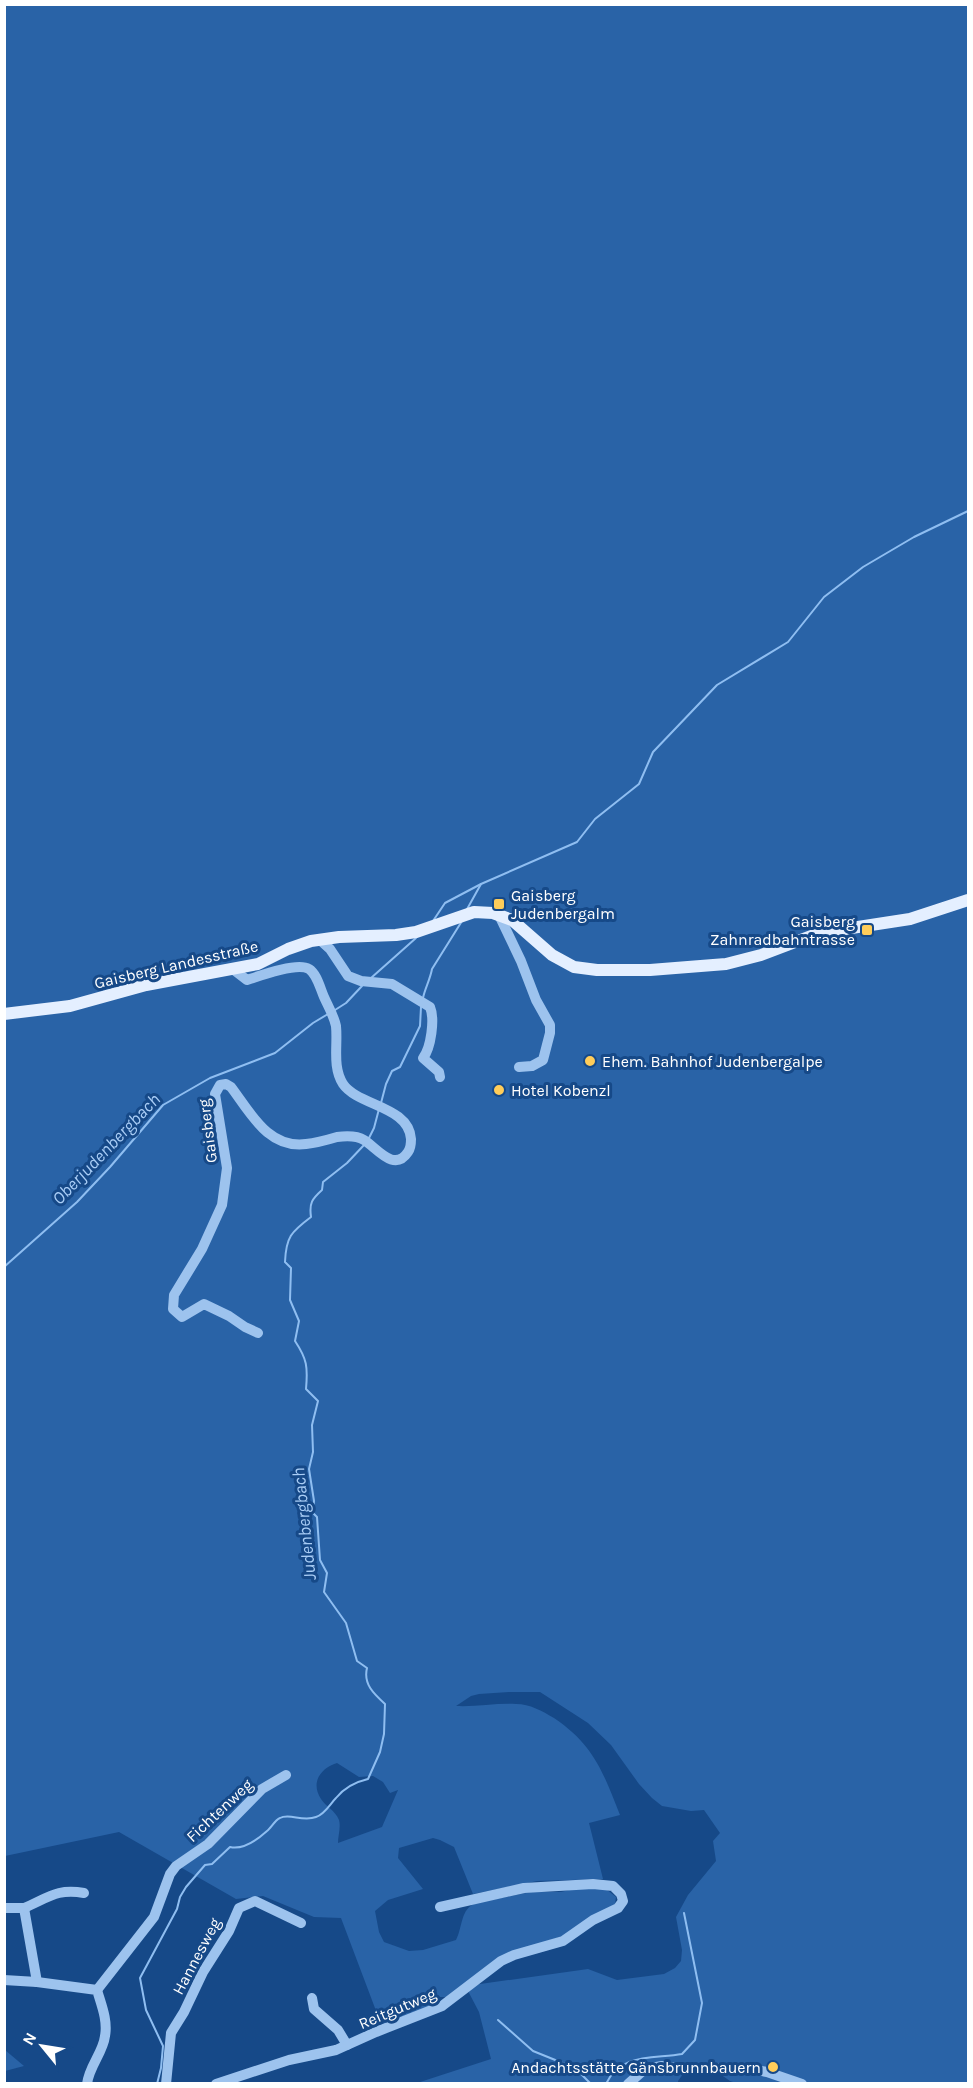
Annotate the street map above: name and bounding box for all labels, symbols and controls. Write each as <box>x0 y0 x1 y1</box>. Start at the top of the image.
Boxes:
place label: Gaisberg Judenbergalm <box>511 886 615 923</box>
marker: Gaisberg Judenbergalm <box>492 897 506 911</box>
place label: Gaisberg Zahnradbahntrasse <box>710 912 855 949</box>
marker: Gaisberg Zahnradbahntrasse <box>860 923 874 937</box>
street label: Gaisberg Landesstraße <box>92 936 260 993</box>
place label: Ehem. Bahnhof Judenbergalpe <box>602 1052 823 1071</box>
marker: Ehem. Bahnhof Judenbergalpe <box>583 1054 597 1068</box>
place label: Hotel Kobenzl <box>511 1081 611 1100</box>
marker: Hotel Kobenzl <box>492 1083 506 1097</box>
water label: Oberjudenbergbach <box>47 1089 165 1209</box>
street label: Gaisberg <box>194 1098 221 1164</box>
water label: Judenbergbach <box>287 1466 321 1582</box>
street label: Fichtenweg <box>182 1775 256 1846</box>
street label: Hannesweg <box>168 1915 225 1998</box>
street label: Reitgutweg <box>356 1984 439 2033</box>
north arrow <box>12 2016 72 2076</box>
text: N <box>18 2029 41 2048</box>
place label: Andachtsstätte Gänsbrunnbauern <box>511 2058 761 2077</box>
marker: Andachtsstätte Gänsbrunnbauern <box>766 2060 780 2074</box>

